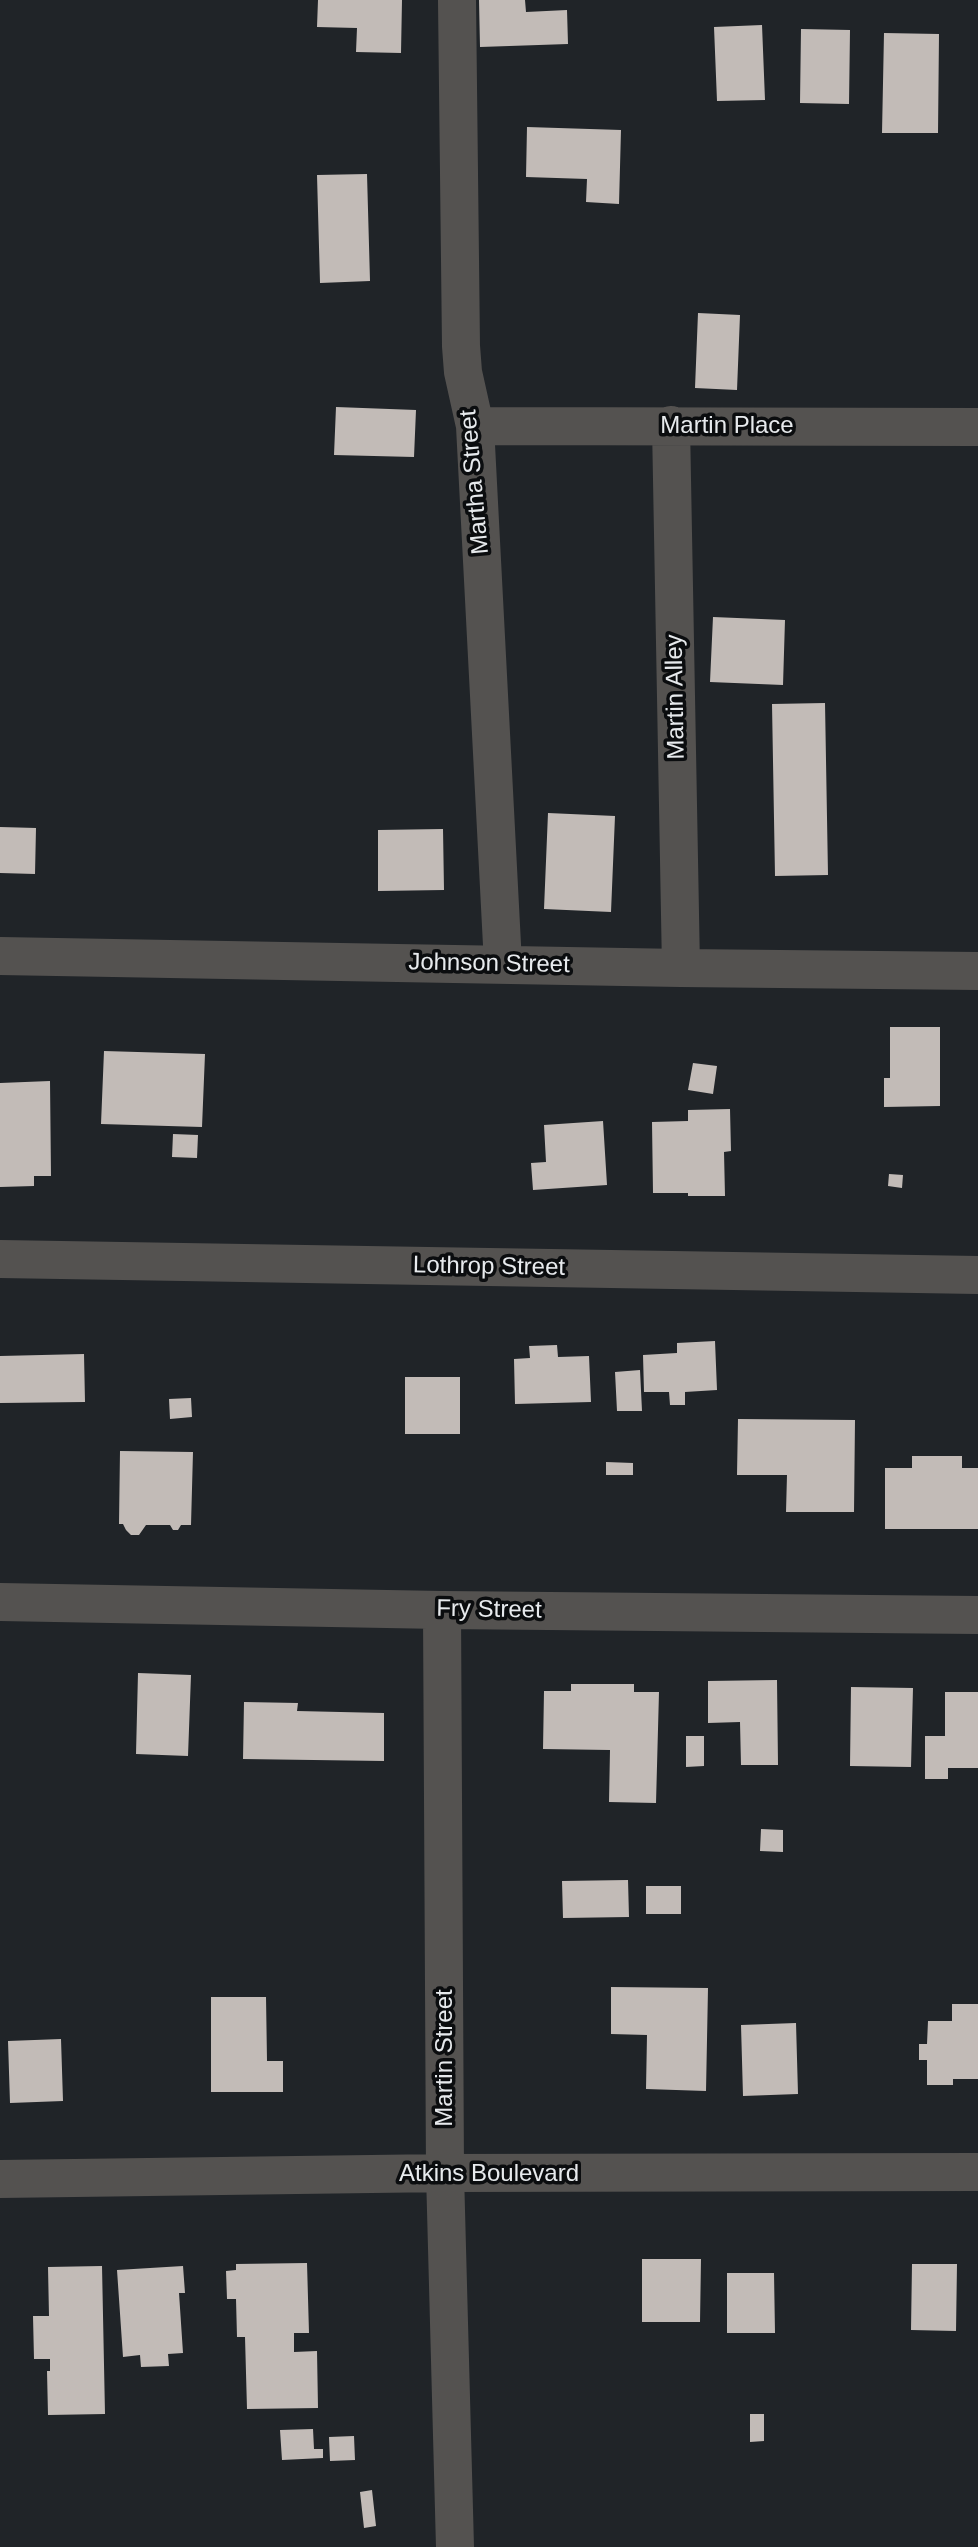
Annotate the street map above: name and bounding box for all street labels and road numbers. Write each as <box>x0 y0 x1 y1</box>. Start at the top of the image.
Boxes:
street label: Martha Street <box>454 408 496 556</box>
street label: Martin Place <box>660 412 794 440</box>
street label: Martin Alley <box>661 634 691 760</box>
street label: Johnson Street <box>408 948 570 980</box>
street label: Lothrop Street <box>413 1251 565 1283</box>
street label: Fry Street <box>436 1595 542 1625</box>
street label: Martin Street <box>431 1989 459 2127</box>
street label: Atkins Boulevard <box>399 2160 579 2188</box>

